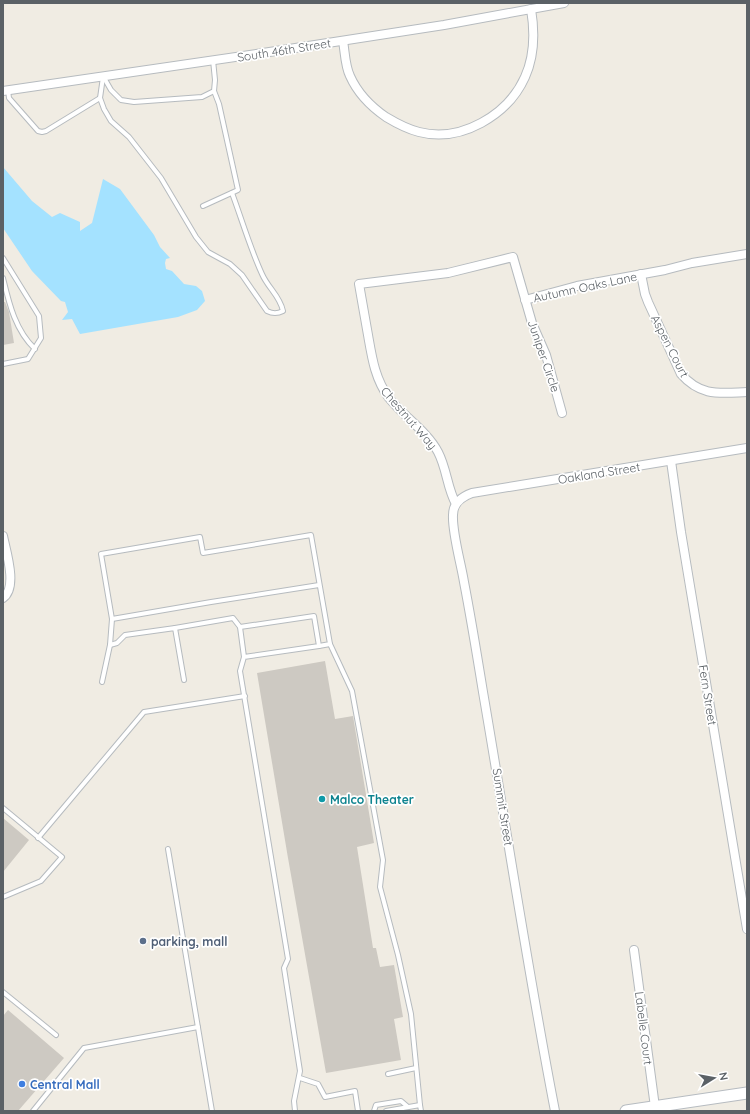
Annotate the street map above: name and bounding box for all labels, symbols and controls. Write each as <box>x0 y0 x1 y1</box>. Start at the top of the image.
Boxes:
street label: South 46th Street <box>236 35 332 65</box>
street label: Autumn Oaks Lane <box>532 269 638 305</box>
street label: Aspen Court <box>648 312 692 380</box>
street label: Juniper Circle <box>525 318 563 394</box>
street label: Chestnut Way <box>378 384 440 452</box>
street label: Oakland Street <box>557 459 641 487</box>
street label: Fern Street <box>696 664 720 726</box>
street label: Summit Street <box>489 767 517 847</box>
place label: Malco Theater <box>330 792 414 807</box>
marker: Malco Theater <box>317 794 327 804</box>
place label: parking, mall <box>151 934 227 949</box>
marker: parking, mall <box>138 936 148 946</box>
street label: Labelle Court <box>632 990 656 1066</box>
north arrow <box>694 1058 734 1098</box>
text: N <box>716 1071 731 1081</box>
place label: Central Mall <box>30 1077 100 1092</box>
marker: Central Mall <box>17 1079 27 1089</box>

